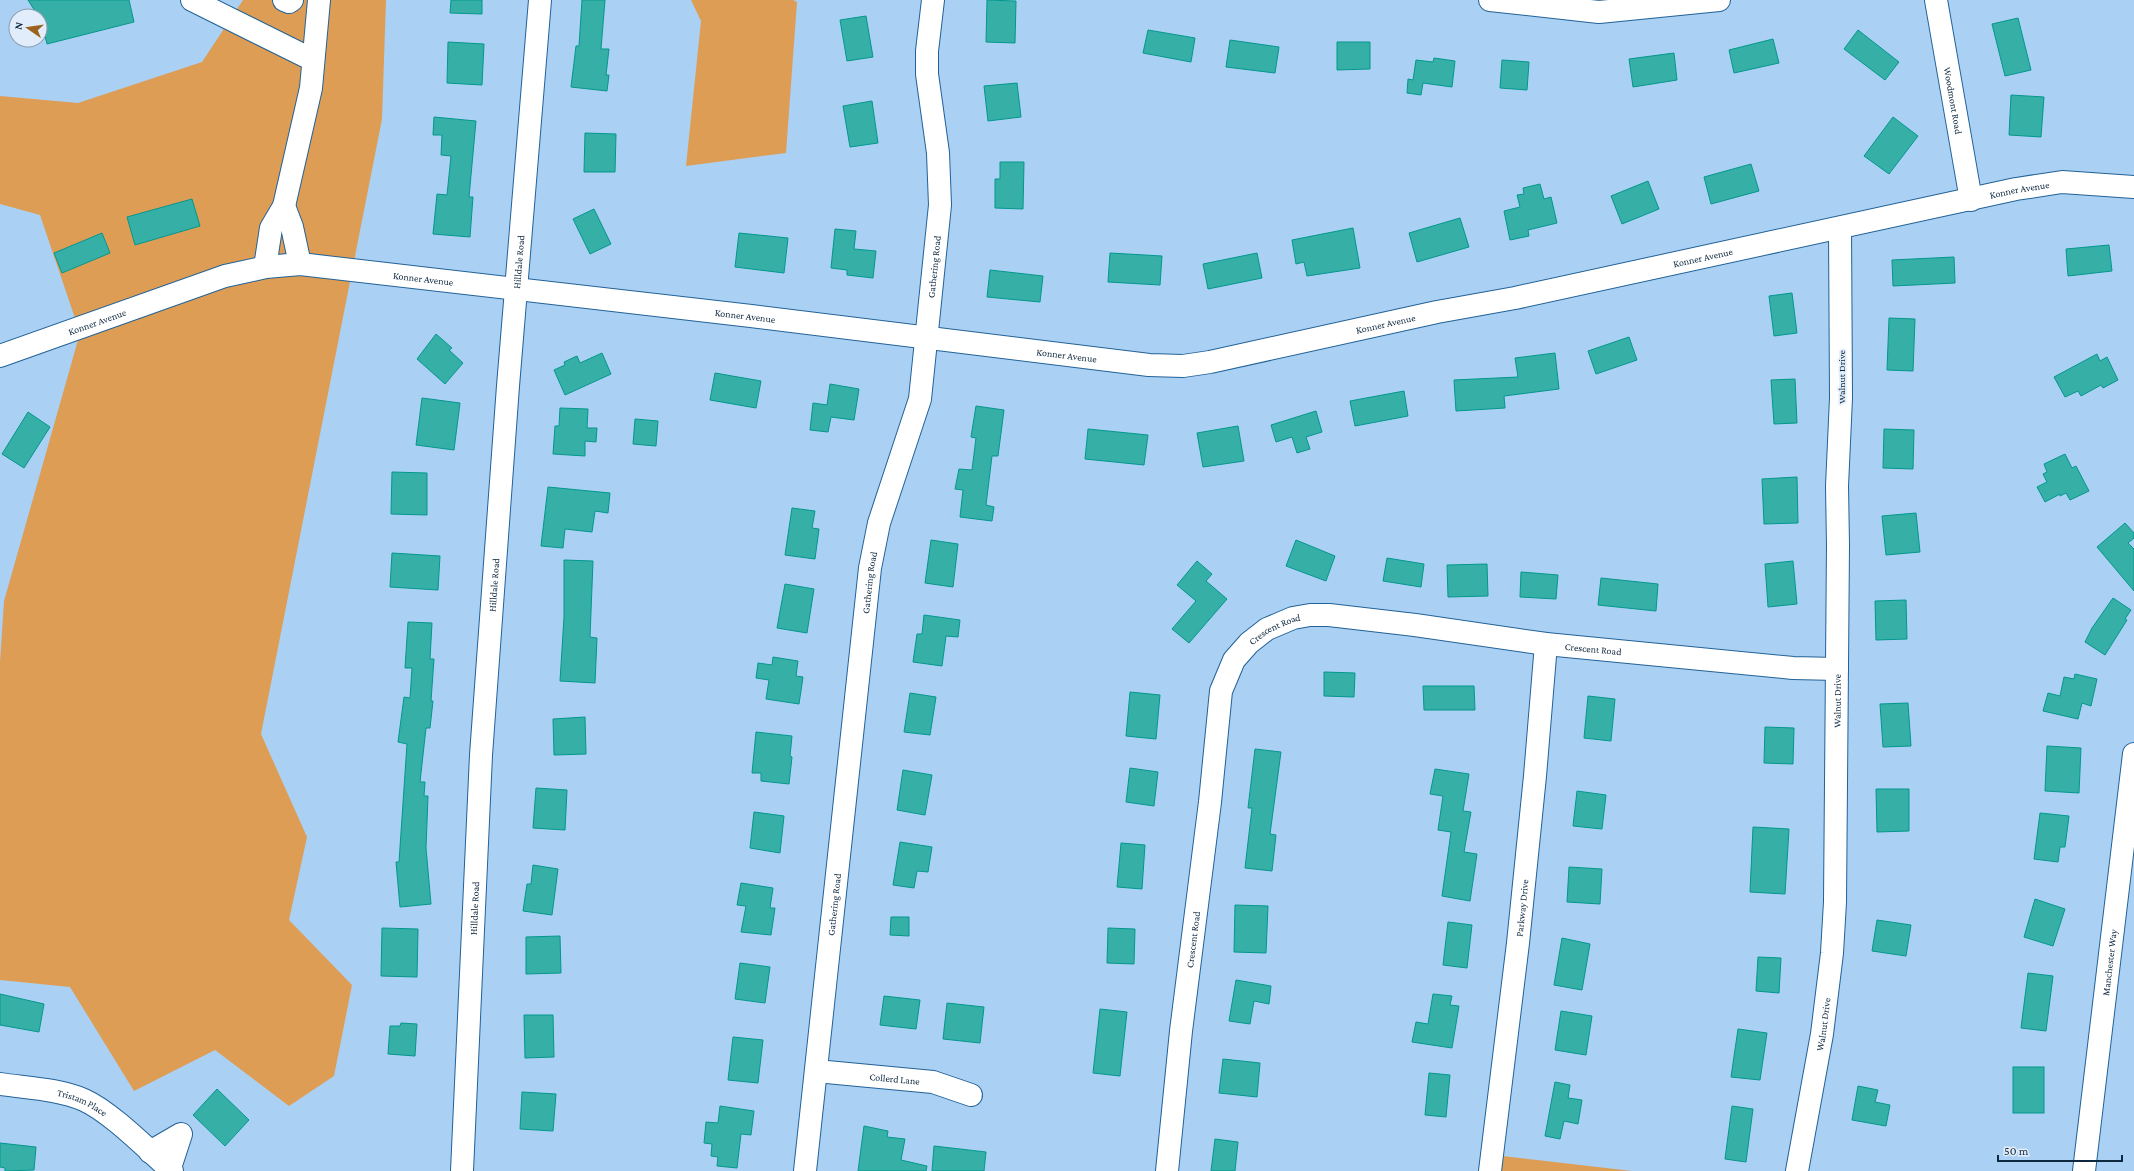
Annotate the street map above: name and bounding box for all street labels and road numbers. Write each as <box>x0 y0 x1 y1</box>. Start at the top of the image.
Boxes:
street label: Woodmont Road <box>1942 66 1965 136</box>
street label: Konner Avenue <box>1988 178 2051 200</box>
street label: Hilldale Road <box>511 234 526 289</box>
street label: Gathering Road <box>925 234 942 298</box>
street label: Konner Avenue <box>1672 245 1734 269</box>
street label: Konner Avenue <box>393 269 455 287</box>
street label: Konner Avenue <box>67 306 128 337</box>
street label: Konner Avenue <box>714 306 777 325</box>
street label: Konner Avenue <box>1355 311 1417 335</box>
street label: Konner Avenue <box>1036 346 1098 364</box>
street label: Walnut Drive <box>1836 350 1847 404</box>
street label: Gathering Road <box>860 550 879 614</box>
street label: Hilldale Road <box>486 557 501 612</box>
street label: Crescent Road <box>1247 611 1302 647</box>
street label: Crescent Road <box>1564 640 1623 657</box>
street label: Walnut Drive <box>1831 673 1842 728</box>
street label: Gathering Road <box>825 872 843 936</box>
street label: Parkway Drive <box>1513 878 1530 937</box>
street label: Hilldale Road <box>467 881 481 935</box>
street label: Crescent Road <box>1184 910 1202 968</box>
street label: Manchester Way <box>2100 928 2119 997</box>
street label: Walnut Drive <box>1814 996 1832 1052</box>
street label: Collerd Lane <box>869 1071 921 1086</box>
street label: Tristam Place <box>56 1087 110 1118</box>

